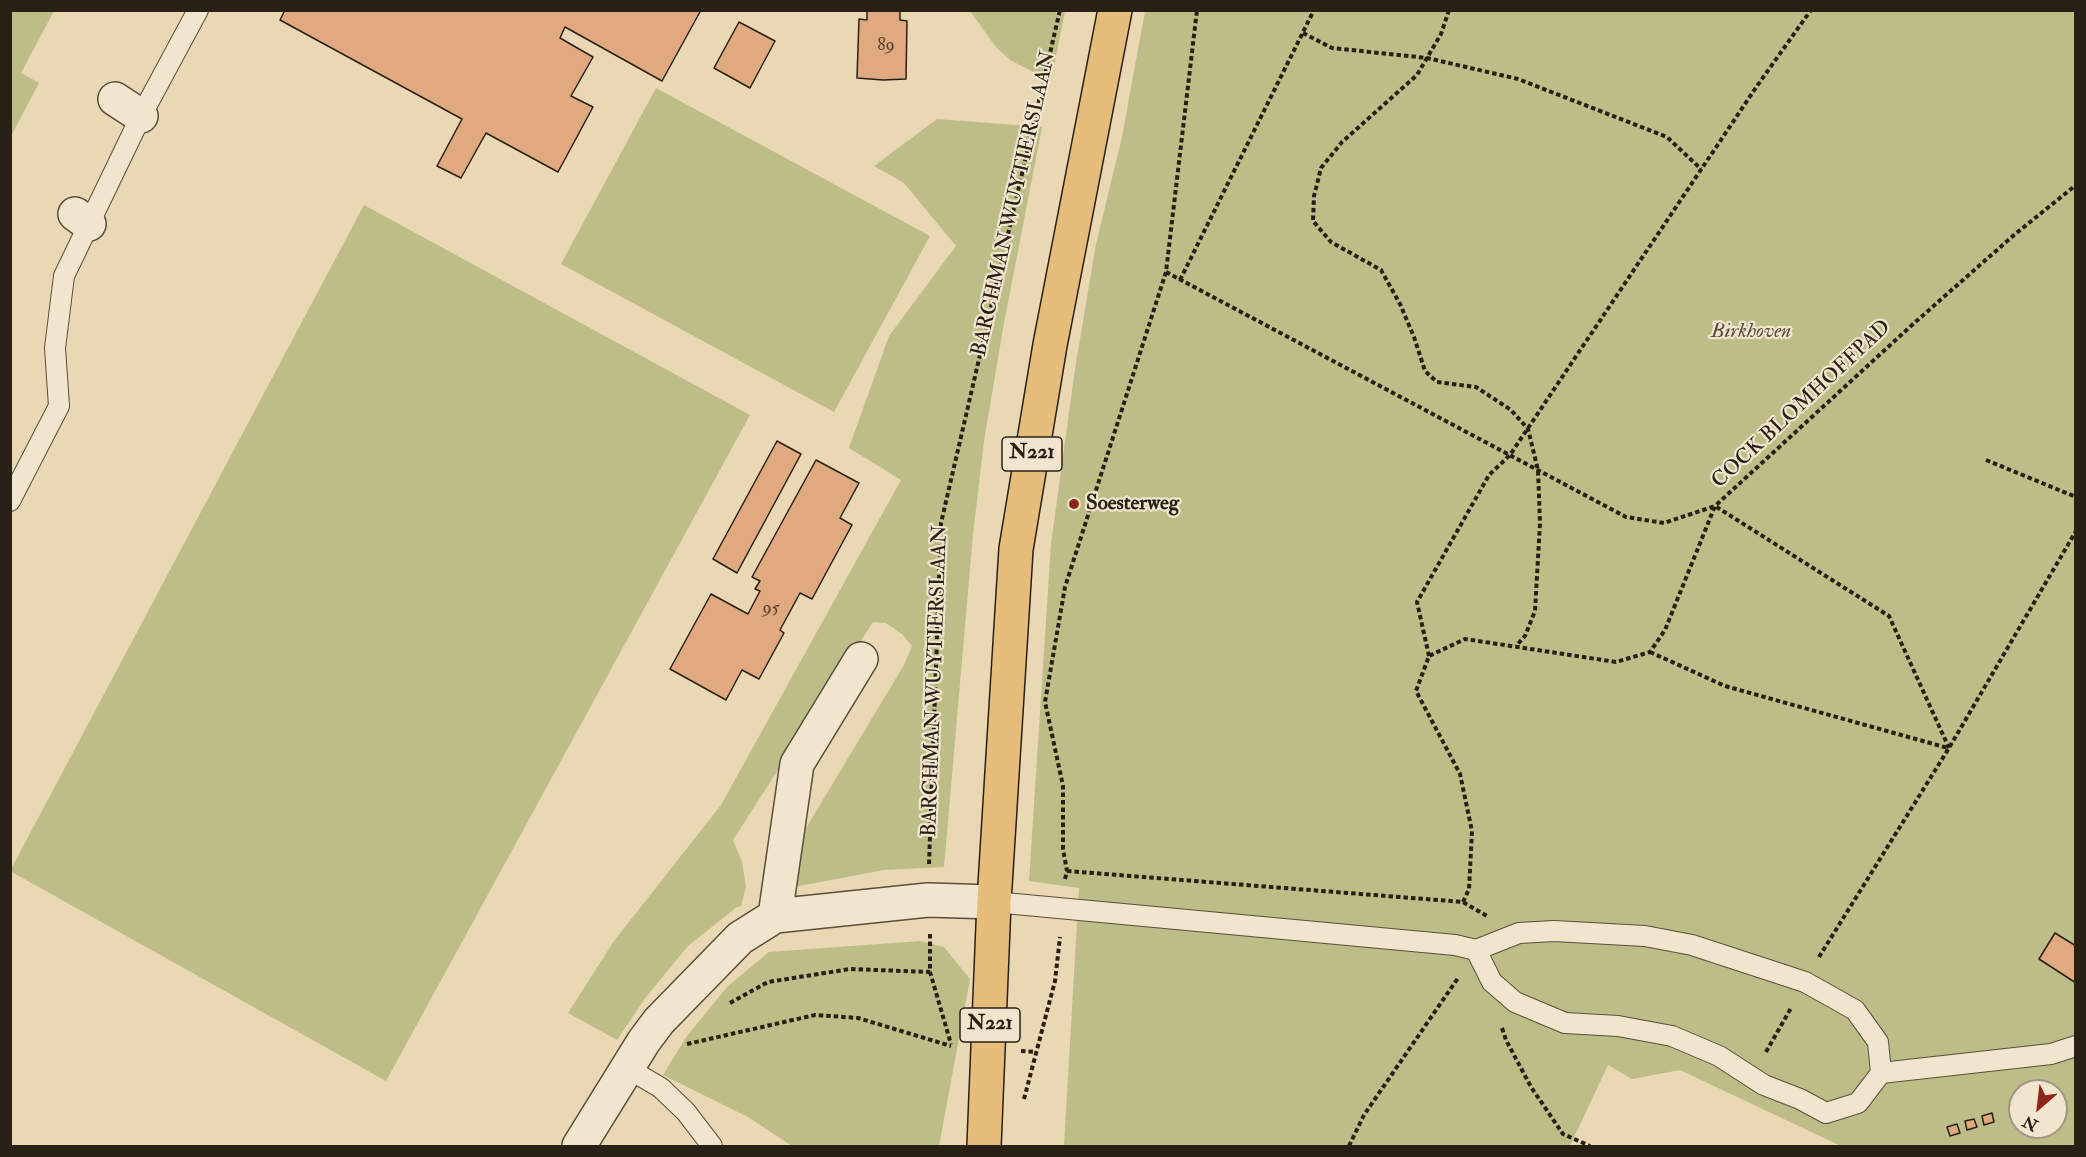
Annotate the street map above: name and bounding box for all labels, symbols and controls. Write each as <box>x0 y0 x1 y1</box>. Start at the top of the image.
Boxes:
house number: 89 <box>877 35 895 57</box>
street label: BARCHMAN WUYTIERSLAAN <box>968 49 1062 359</box>
street label: COCK BLOMHOFFPAD <box>1707 316 1897 494</box>
park label: Birkhoven <box>1711 319 1791 345</box>
road number: N221 <box>1002 437 1062 471</box>
place label: Soesterweg <box>1086 491 1179 517</box>
marker: Soesterweg <box>1067 497 1081 511</box>
street label: BARCHMAN WUYTIERSLAAN <box>918 525 954 837</box>
house number: 95 <box>762 598 780 620</box>
road number: N221 <box>960 1008 1020 1042</box>
north arrow <box>2008 1079 2068 1139</box>
text: N <box>2019 1111 2042 1135</box>

